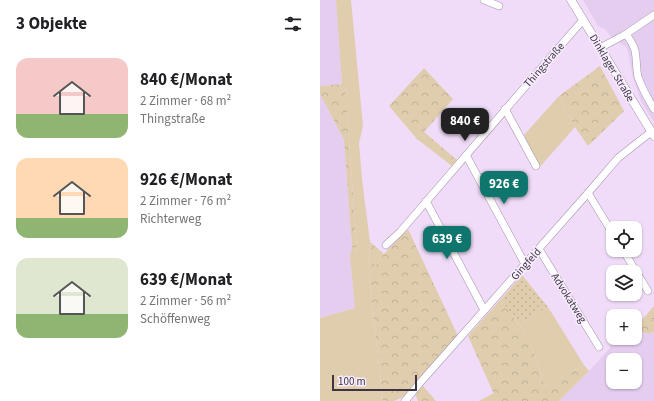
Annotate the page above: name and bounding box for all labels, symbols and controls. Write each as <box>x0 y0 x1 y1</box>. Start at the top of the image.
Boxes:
text: 3 Objekte <box>16 12 87 36</box>
icon: filters <box>282 13 304 35</box>
street label: Dinklager Straße <box>586 31 638 105</box>
street label: Thingstraße <box>520 39 568 91</box>
text: 840 €/Monat <box>140 68 232 92</box>
icon: home <box>48 74 96 122</box>
text: 2 Zimmer · 68 m² <box>140 92 231 110</box>
pin: 840 € <box>437 108 493 142</box>
text: Thingstraße <box>140 110 205 128</box>
text: 840 € <box>450 112 480 130</box>
text: 926 €/Monat <box>140 168 232 192</box>
pin: 926 € <box>476 171 532 205</box>
icon: home <box>48 174 96 222</box>
text: 926 € <box>489 175 519 193</box>
text: 2 Zimmer · 76 m² <box>140 192 231 210</box>
text: Richterweg <box>140 210 201 228</box>
map controls <box>606 221 642 389</box>
button: locate <box>606 221 642 257</box>
pin: 639 € <box>419 226 475 260</box>
text: 639 € <box>432 230 462 248</box>
street label: Gingfeld <box>508 245 544 283</box>
button: layers <box>606 265 642 301</box>
text: 639 €/Monat <box>140 268 232 292</box>
street label: Advokatweg <box>548 270 591 326</box>
icon: home <box>48 274 96 322</box>
text: 2 Zimmer · 56 m² <box>140 292 231 310</box>
button: + <box>606 309 642 345</box>
text: Schöffenweg <box>140 310 210 328</box>
button: − <box>606 353 642 389</box>
scale bar <box>332 373 417 392</box>
text: 100 m <box>338 374 366 389</box>

